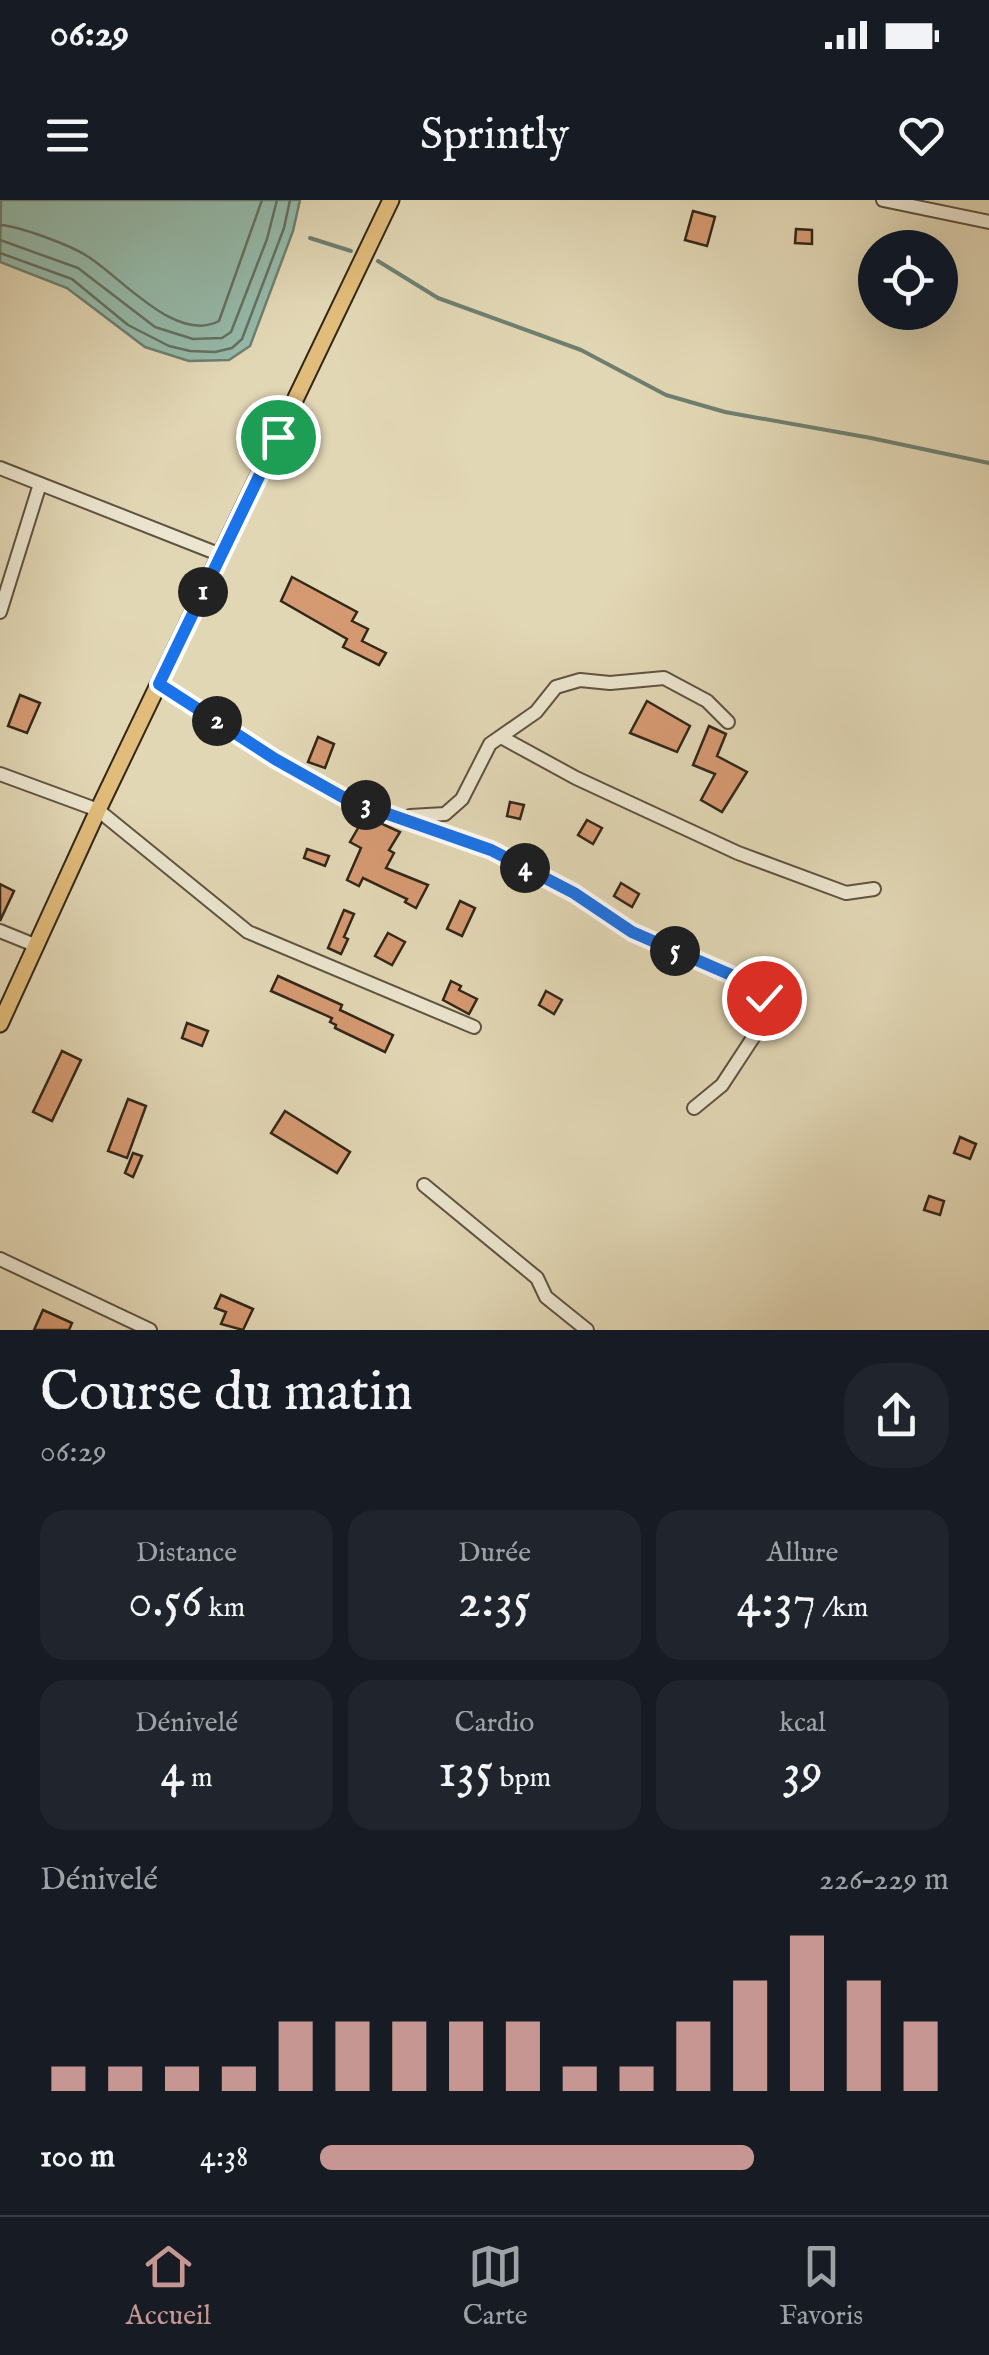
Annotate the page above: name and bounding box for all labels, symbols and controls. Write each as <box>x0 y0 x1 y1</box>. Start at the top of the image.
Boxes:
text: 06:29 <box>50 11 129 59</box>
text: Sprintly <box>420 107 569 164</box>
icon: menu <box>40 108 95 163</box>
icon: heart <box>894 108 949 163</box>
map controls <box>858 230 958 330</box>
button: locate <box>858 230 958 330</box>
pin <box>236 395 321 480</box>
icon: arrive <box>251 410 306 465</box>
pin: 1 <box>178 567 228 617</box>
text: 1 <box>198 574 208 609</box>
pin: 2 <box>192 696 242 746</box>
text: 2 <box>210 703 224 738</box>
pin: 3 <box>341 780 391 830</box>
text: 3 <box>361 787 371 822</box>
pin: 4 <box>500 843 550 893</box>
text: 4 <box>518 850 532 885</box>
pin: 5 <box>650 926 700 976</box>
text: 5 <box>670 933 680 968</box>
pin <box>722 956 807 1041</box>
icon: check <box>737 971 792 1026</box>
text: Course du matin <box>40 1359 413 1429</box>
button: share <box>844 1363 949 1468</box>
text: 06:29 <box>40 1432 107 1473</box>
text: Distance <box>136 1536 237 1571</box>
text: Durée <box>458 1536 531 1571</box>
text: Allure <box>767 1536 838 1571</box>
text: 0.56 <box>128 1571 202 1634</box>
text: 2:35 <box>458 1571 531 1634</box>
text: 4:37 <box>736 1571 816 1634</box>
text: km <box>202 1591 245 1626</box>
text: /km <box>816 1591 869 1626</box>
text: Dénivelé <box>135 1706 238 1741</box>
text: Cardio <box>455 1706 534 1741</box>
text: kcal <box>779 1706 826 1741</box>
text: 4 <box>160 1741 185 1804</box>
text: 135 <box>438 1741 493 1804</box>
text: 39 <box>782 1741 823 1804</box>
text: m <box>185 1761 213 1796</box>
text: bpm <box>493 1761 551 1796</box>
text: Dénivelé <box>40 1860 158 1901</box>
text: 226–229 m <box>819 1860 949 1901</box>
text: 100 m <box>40 2137 115 2178</box>
text: 4:38 <box>200 2137 249 2178</box>
tab: Accueil <box>126 2239 211 2334</box>
tab: Carte <box>463 2239 528 2334</box>
tab: Favoris <box>779 2239 863 2334</box>

